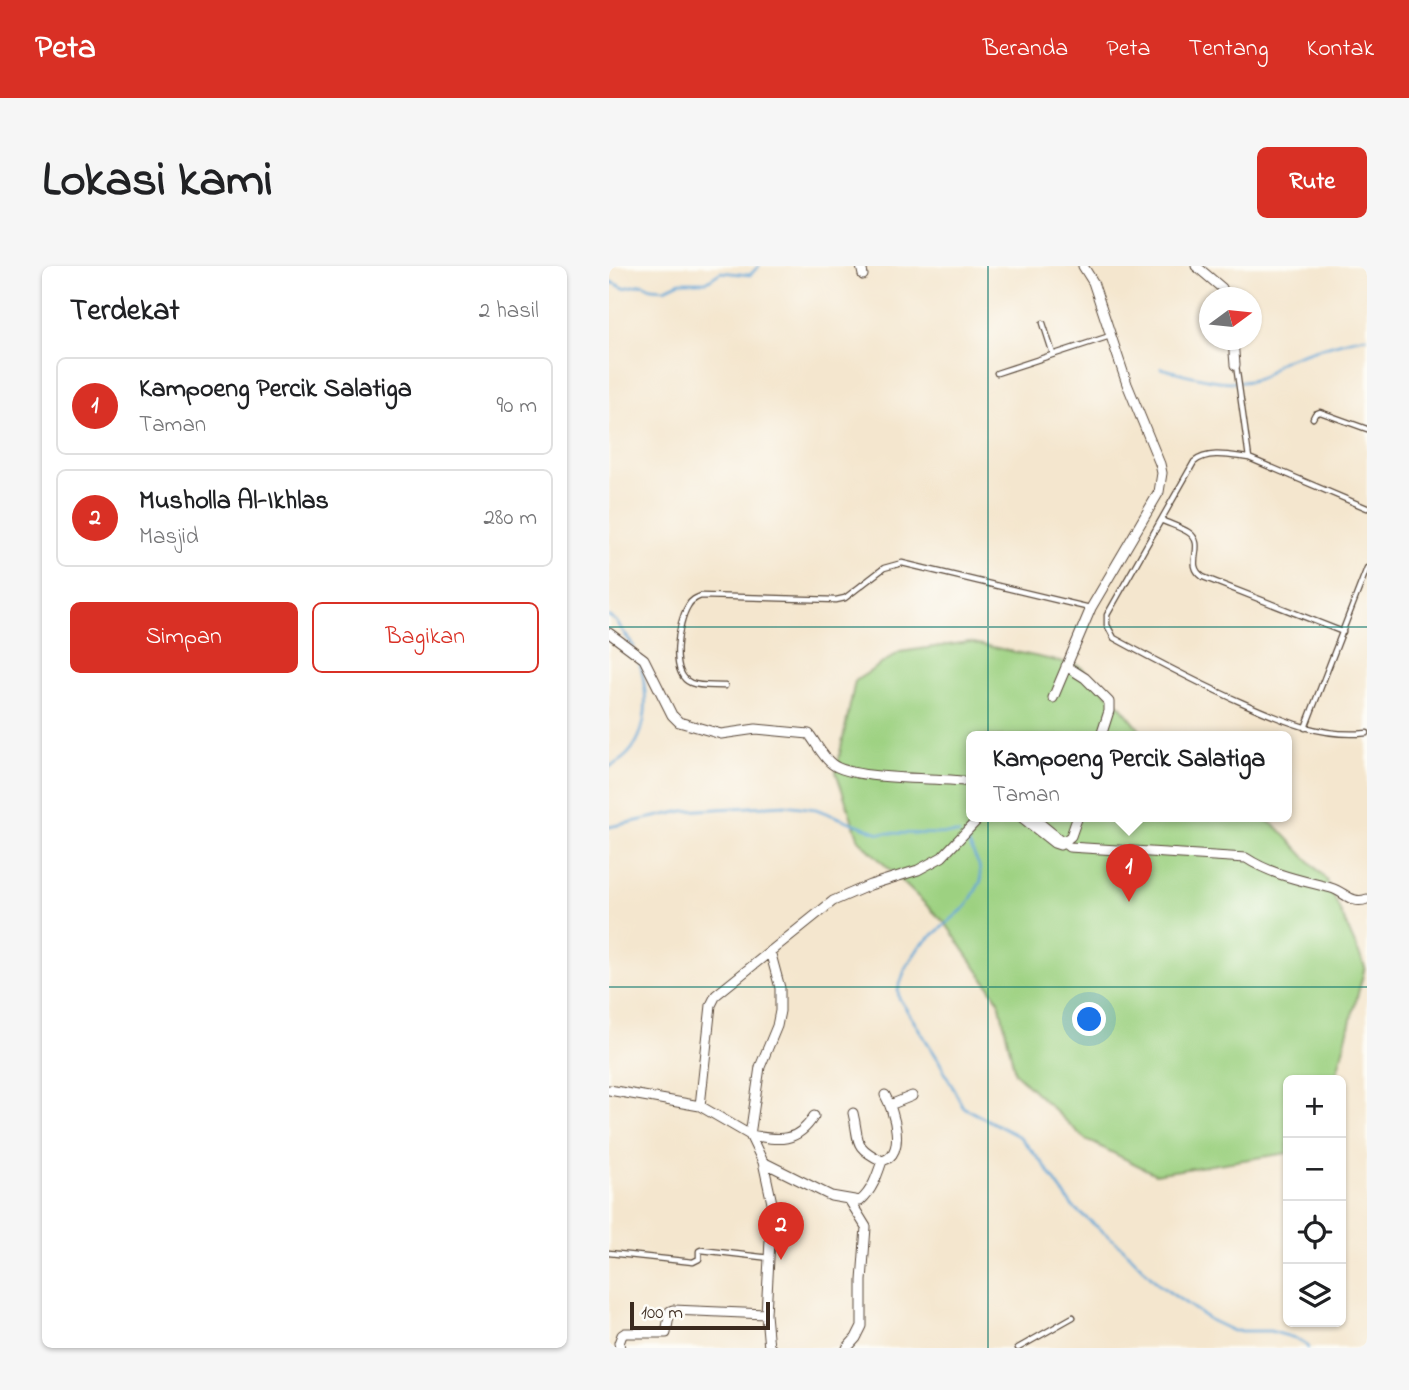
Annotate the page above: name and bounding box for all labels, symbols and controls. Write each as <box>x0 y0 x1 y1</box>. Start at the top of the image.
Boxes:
text: Peta <box>35 25 96 73</box>
text: Beranda <box>983 32 1068 67</box>
text: Peta <box>1106 32 1151 67</box>
text: Tentang <box>1189 32 1269 67</box>
text: Kontak <box>1307 32 1374 67</box>
text: Lokasi kami <box>42 146 273 218</box>
button: Rute <box>1257 147 1367 218</box>
north arrow <box>1199 287 1262 350</box>
text: Terdekat <box>70 290 180 334</box>
text: 2 hasil <box>479 295 539 328</box>
text: Kampoeng Percik Salatiga <box>139 371 412 409</box>
text: 1 <box>91 390 99 423</box>
text: 90 m <box>497 390 537 423</box>
text: Taman <box>139 409 206 442</box>
text: Musholla Al-Ikhlas <box>139 483 329 521</box>
text: 2 <box>89 502 101 535</box>
text: 280 m <box>483 502 537 535</box>
text: Masjid <box>139 521 199 554</box>
button: Simpan <box>70 602 298 673</box>
button: Bagikan <box>312 602 539 673</box>
popup <box>966 731 1292 822</box>
text: Kampoeng Percik Salatiga <box>993 741 1265 779</box>
text: Taman <box>993 779 1060 812</box>
pin: 1 <box>1106 844 1152 902</box>
your location <box>1072 1002 1106 1036</box>
map controls <box>1283 1075 1346 1327</box>
button: + <box>1283 1075 1346 1138</box>
button: − <box>1283 1138 1346 1201</box>
button: locate <box>1283 1201 1346 1264</box>
pin: 2 <box>758 1202 804 1260</box>
button: layers <box>1283 1264 1346 1327</box>
scale bar <box>630 1299 770 1331</box>
text: 100 m <box>641 1300 683 1327</box>

